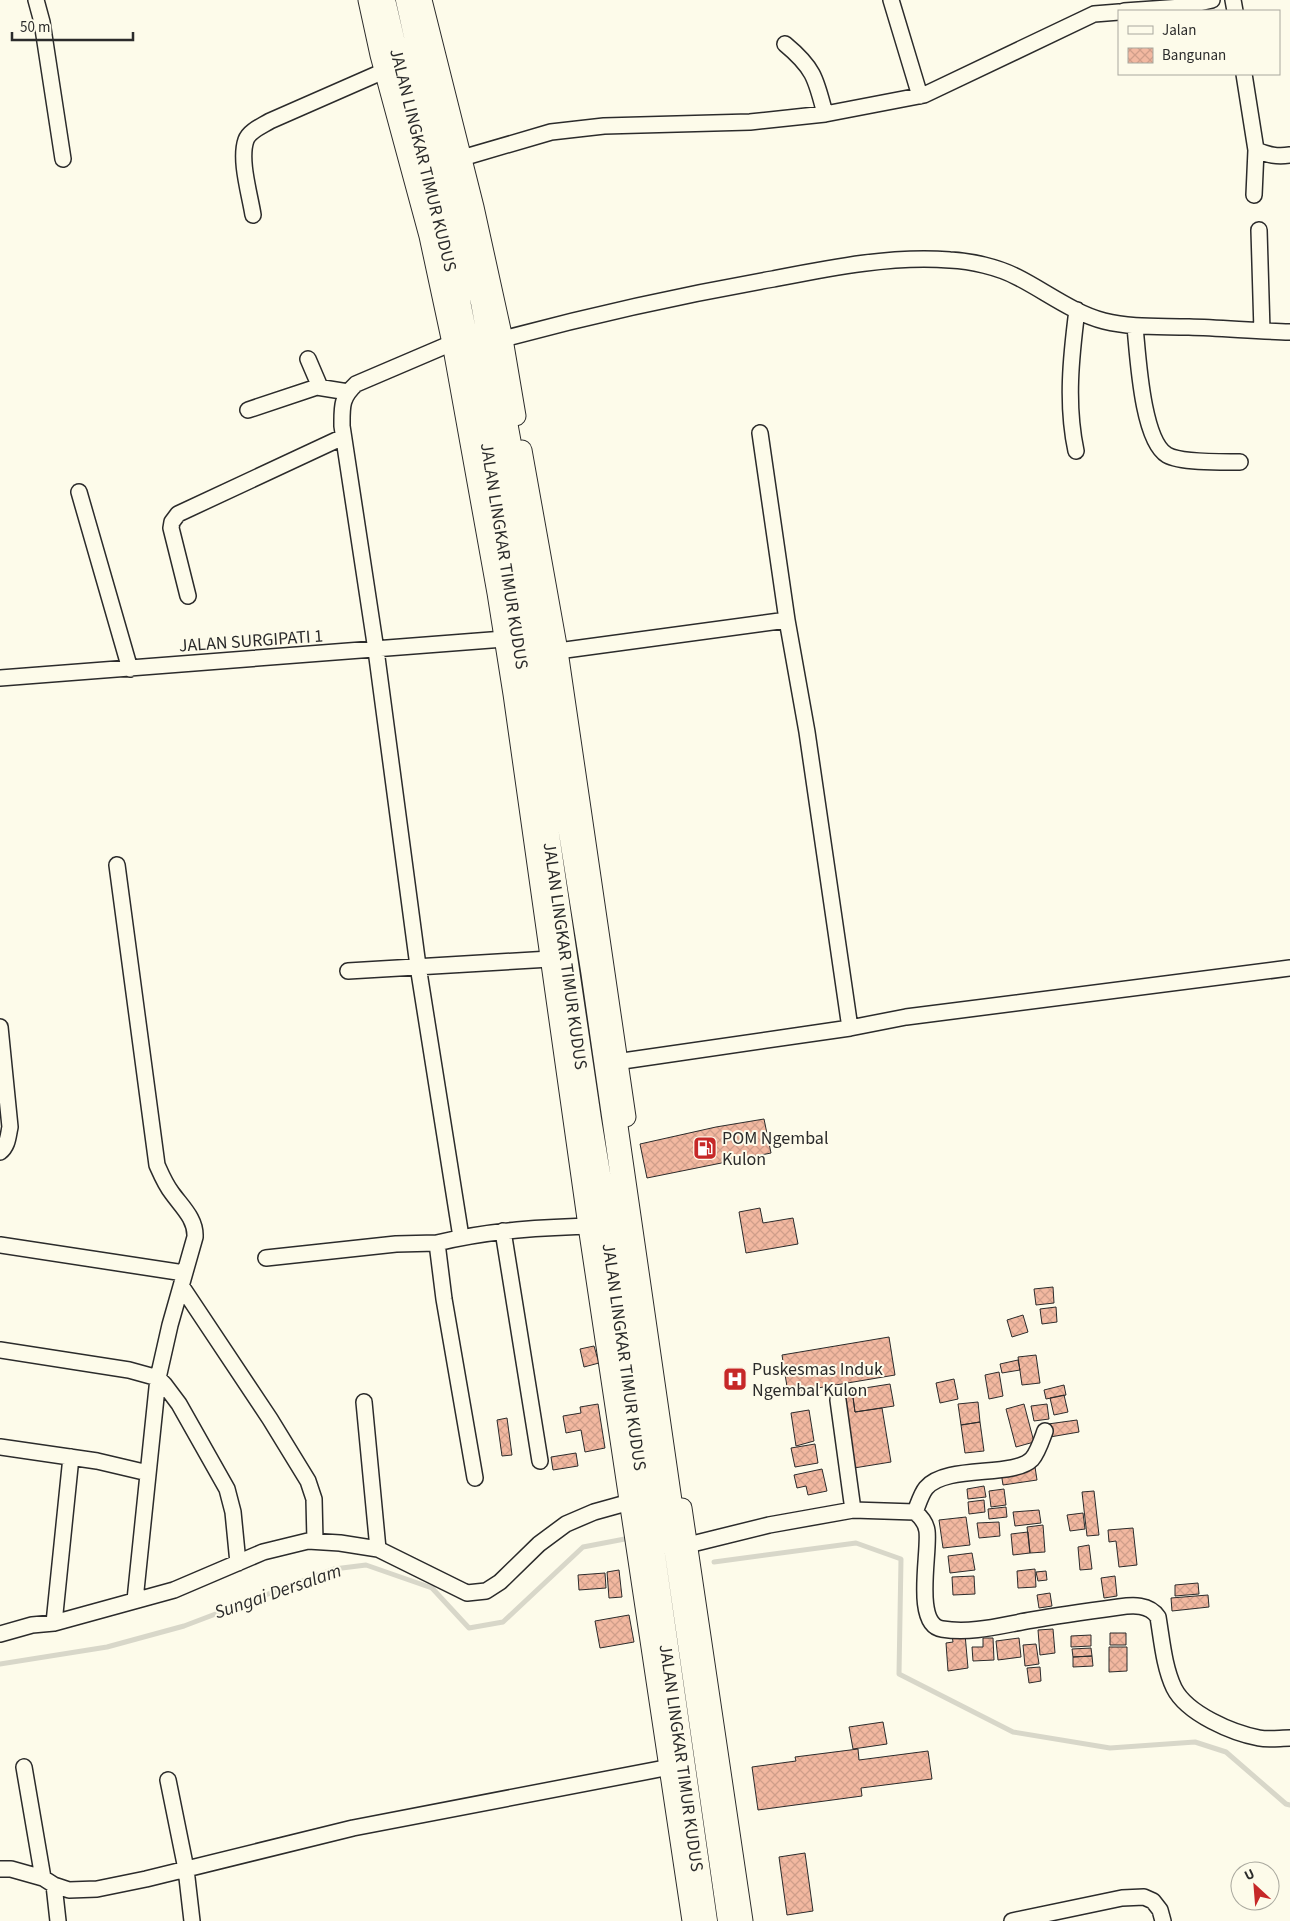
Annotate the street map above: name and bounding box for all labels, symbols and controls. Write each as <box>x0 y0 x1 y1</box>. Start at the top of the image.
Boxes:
scale bar <box>12 10 134 42</box>
legend <box>1118 10 1280 75</box>
text: 50 m <box>20 17 50 38</box>
text: Jalan <box>1162 20 1196 41</box>
text: Bangunan <box>1162 45 1226 66</box>
street label: JALAN LINGKAR TIMUR KUDUS <box>383 46 463 274</box>
street label: JALAN LINGKAR TIMUR KUDUS <box>474 441 534 671</box>
street label: JALAN SURGIPATI 1 <box>178 623 324 659</box>
street label: JALAN LINGKAR TIMUR KUDUS <box>537 841 593 1071</box>
place label: POM Ngembal Kulon <box>722 1126 829 1172</box>
fuel station icon: POM Ngembal Kulon <box>692 1135 718 1161</box>
street label: JALAN LINGKAR TIMUR KUDUS <box>596 1242 652 1472</box>
place label: Puskesmas Induk Ngembal Kulon <box>752 1357 883 1403</box>
hospital icon: Puskesmas Induk Ngembal Kulon <box>722 1366 748 1392</box>
water label: Sungai Dersalam <box>211 1558 345 1626</box>
street label: JALAN LINGKAR TIMUR KUDUS <box>653 1643 709 1873</box>
north arrow <box>1230 1861 1280 1911</box>
text: U <box>1241 1864 1258 1886</box>

